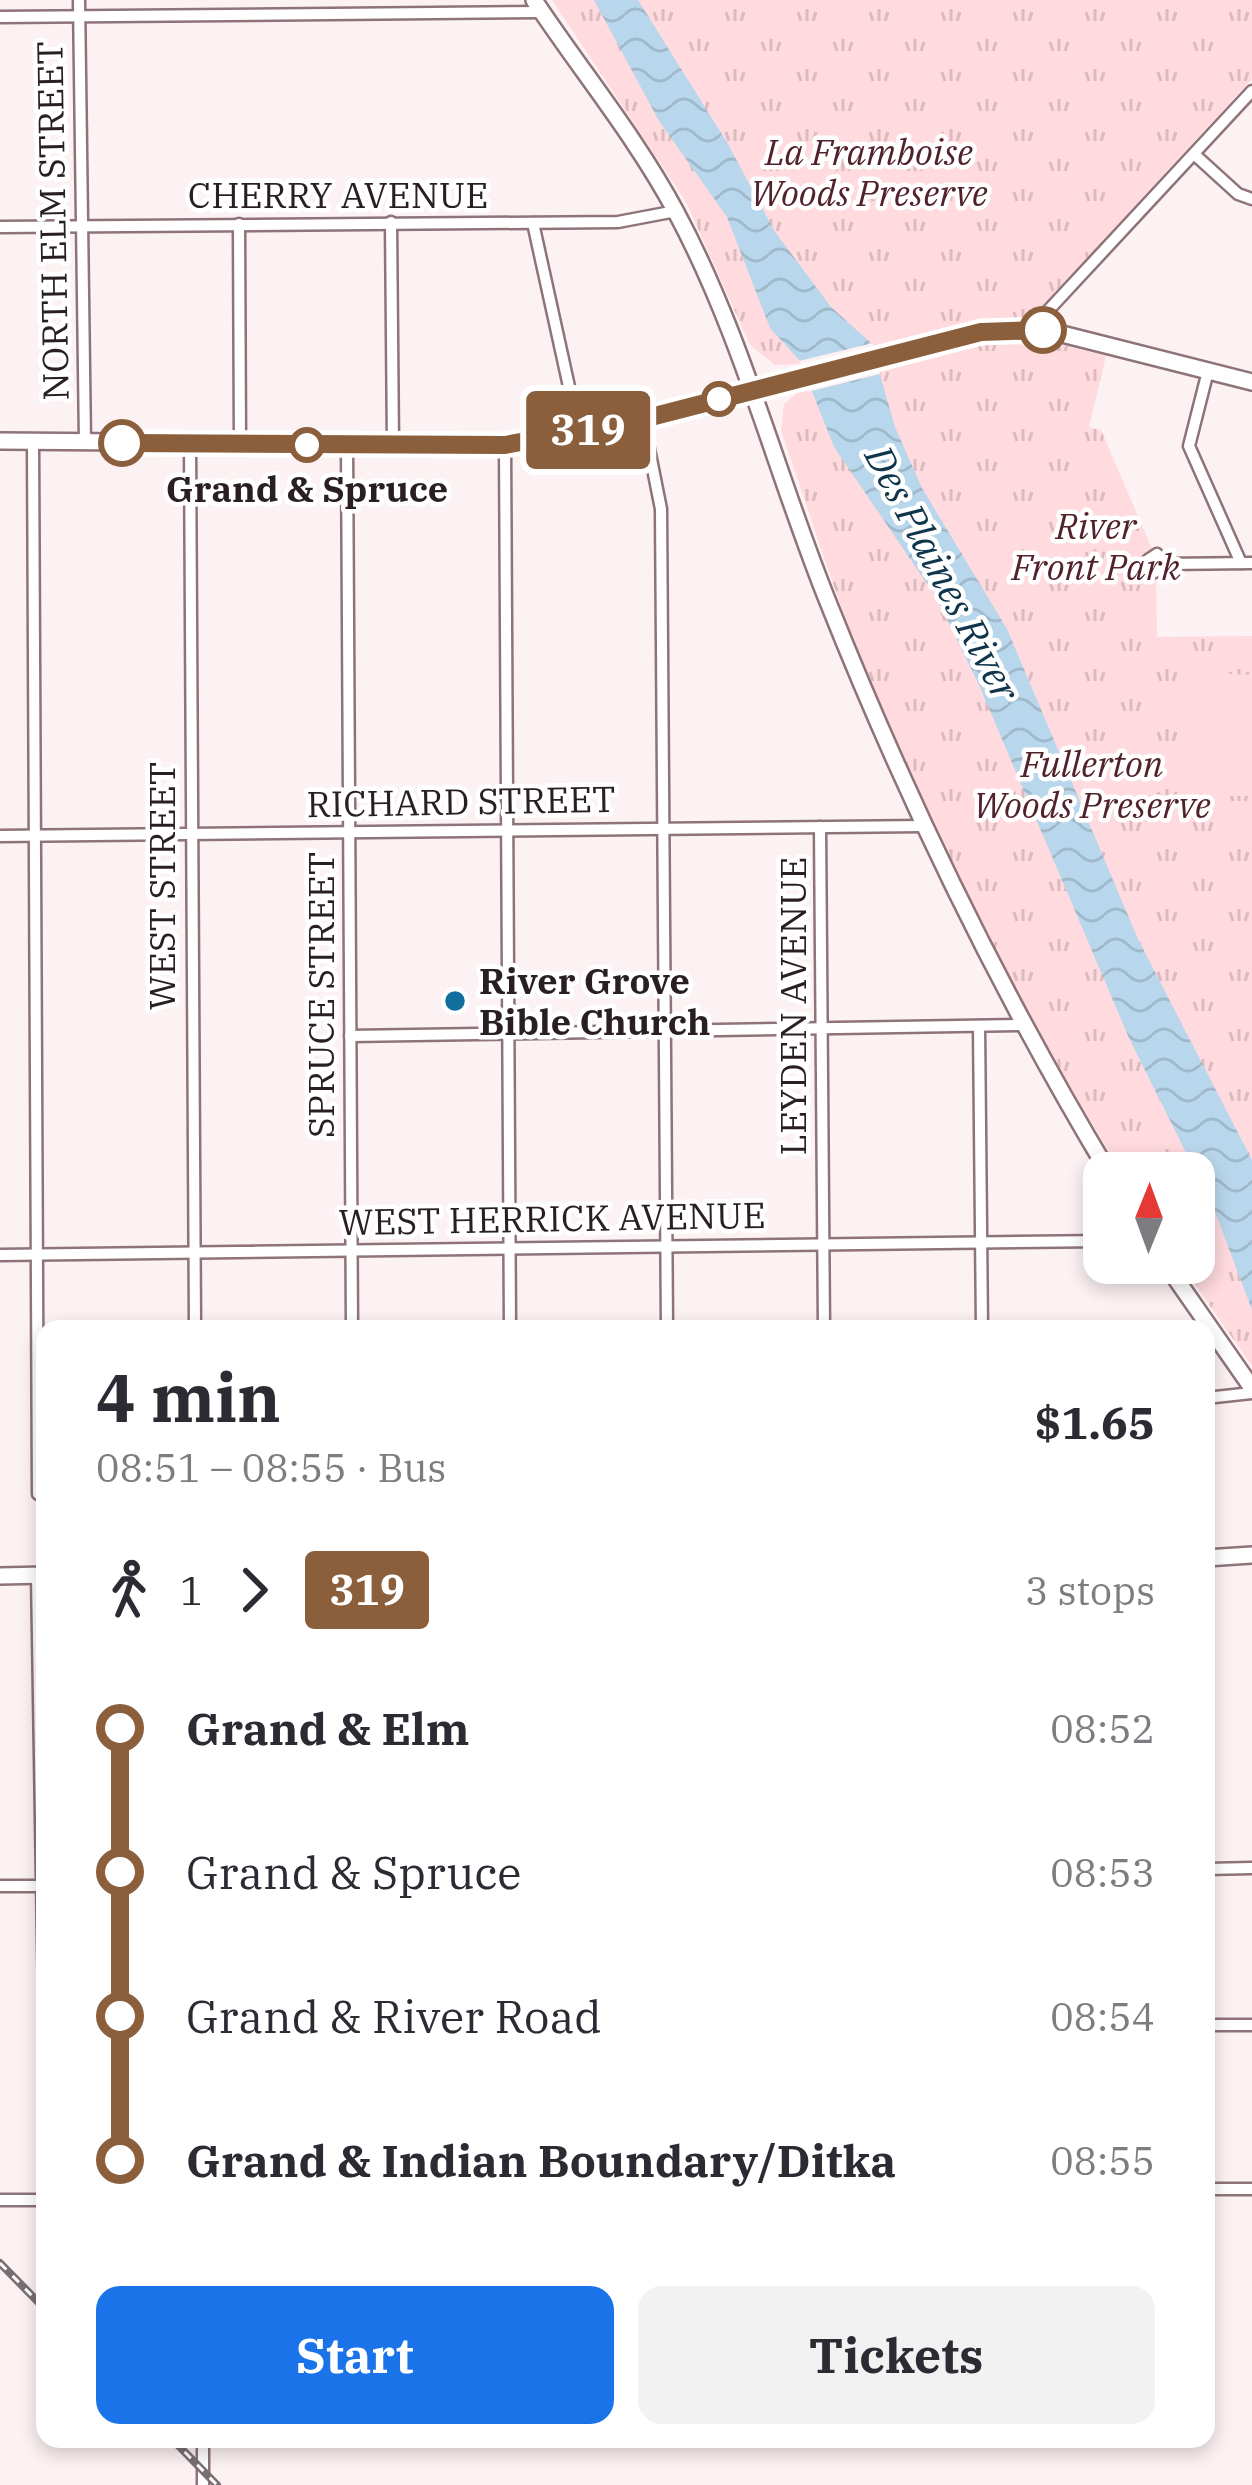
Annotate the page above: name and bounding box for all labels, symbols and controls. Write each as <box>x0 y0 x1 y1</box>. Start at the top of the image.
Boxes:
street label: NORTH ELM STREET <box>25 41 79 401</box>
park label: La Framboise Woods Preserve <box>750 128 988 216</box>
street label: CHERRY AVENUE <box>188 171 488 218</box>
unlabelled marker <box>1021 308 1065 352</box>
unlabelled marker <box>703 383 735 415</box>
line badge: 319 <box>519 391 657 469</box>
text: 319 <box>550 402 626 457</box>
unlabelled marker <box>100 421 144 465</box>
marker: Grand & Spruce <box>291 429 323 461</box>
water label: Des Plaines River <box>854 435 1032 711</box>
place label: Grand & Spruce <box>166 465 448 512</box>
park label: River Front Park <box>1011 502 1181 590</box>
park label: Fullerton Woods Preserve <box>973 740 1211 828</box>
street label: WEST STREET <box>138 762 185 1010</box>
street label: RICHARD STREET <box>306 775 616 827</box>
street label: SPRUCE STREET <box>297 852 344 1138</box>
street label: LEYDEN AVENUE <box>769 857 816 1155</box>
place label: River Grove Bible Church <box>479 957 711 1045</box>
marker: River Grove Bible Church <box>442 988 468 1014</box>
north arrow <box>1083 1152 1215 1284</box>
map controls <box>1083 1152 1215 1284</box>
street label: WEST HERRICK AVENUE <box>338 1191 766 1245</box>
text: 4 min <box>96 1354 281 1440</box>
text: $1.65 <box>1035 1393 1155 1451</box>
text: 08:51 – 08:55 · Bus <box>96 1442 446 1493</box>
icon: walk <box>96 1557 162 1623</box>
icon: forward <box>221 1557 287 1623</box>
text: 319 <box>329 1562 405 1617</box>
text: 1 <box>180 1565 203 1616</box>
text: 3 stops <box>1025 1565 1155 1616</box>
text: Grand & Elm <box>186 1699 469 1757</box>
text: 08:52 <box>1050 1703 1155 1754</box>
text: Grand & Spruce <box>186 1843 521 1901</box>
text: 08:53 <box>1050 1847 1155 1898</box>
text: Grand & River Road <box>186 1987 602 2045</box>
text: 08:54 <box>1050 1991 1155 2042</box>
text: Grand & Indian Boundary/Ditka <box>186 2131 896 2189</box>
text: 08:55 <box>1050 2135 1155 2186</box>
button: Start <box>96 2286 614 2424</box>
button: Tickets <box>638 2286 1155 2424</box>

